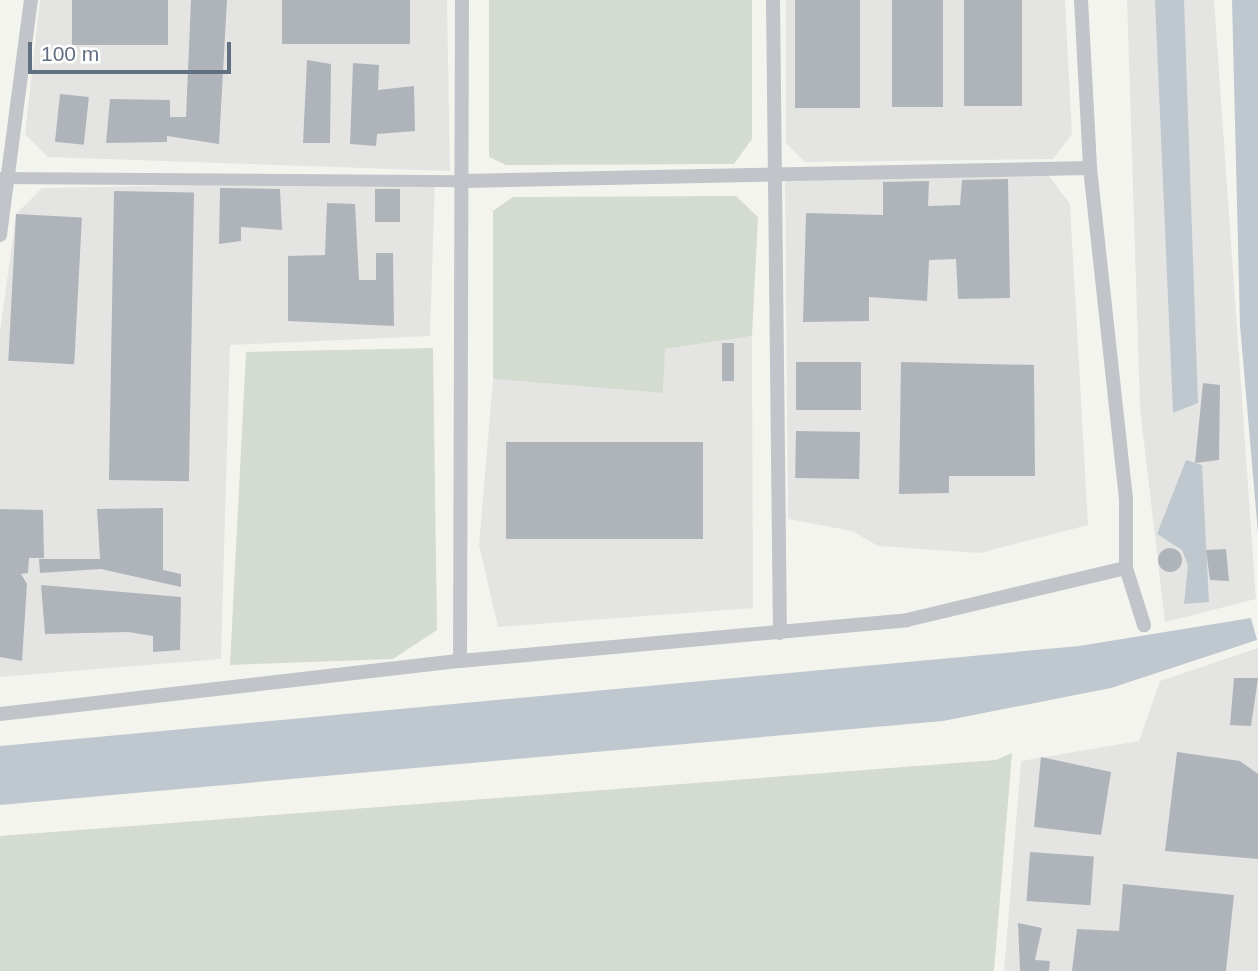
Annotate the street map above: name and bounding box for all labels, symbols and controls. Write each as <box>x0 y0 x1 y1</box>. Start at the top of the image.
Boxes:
scale bar <box>32 28 234 72</box>
text: 100 m <box>41 42 99 65</box>

